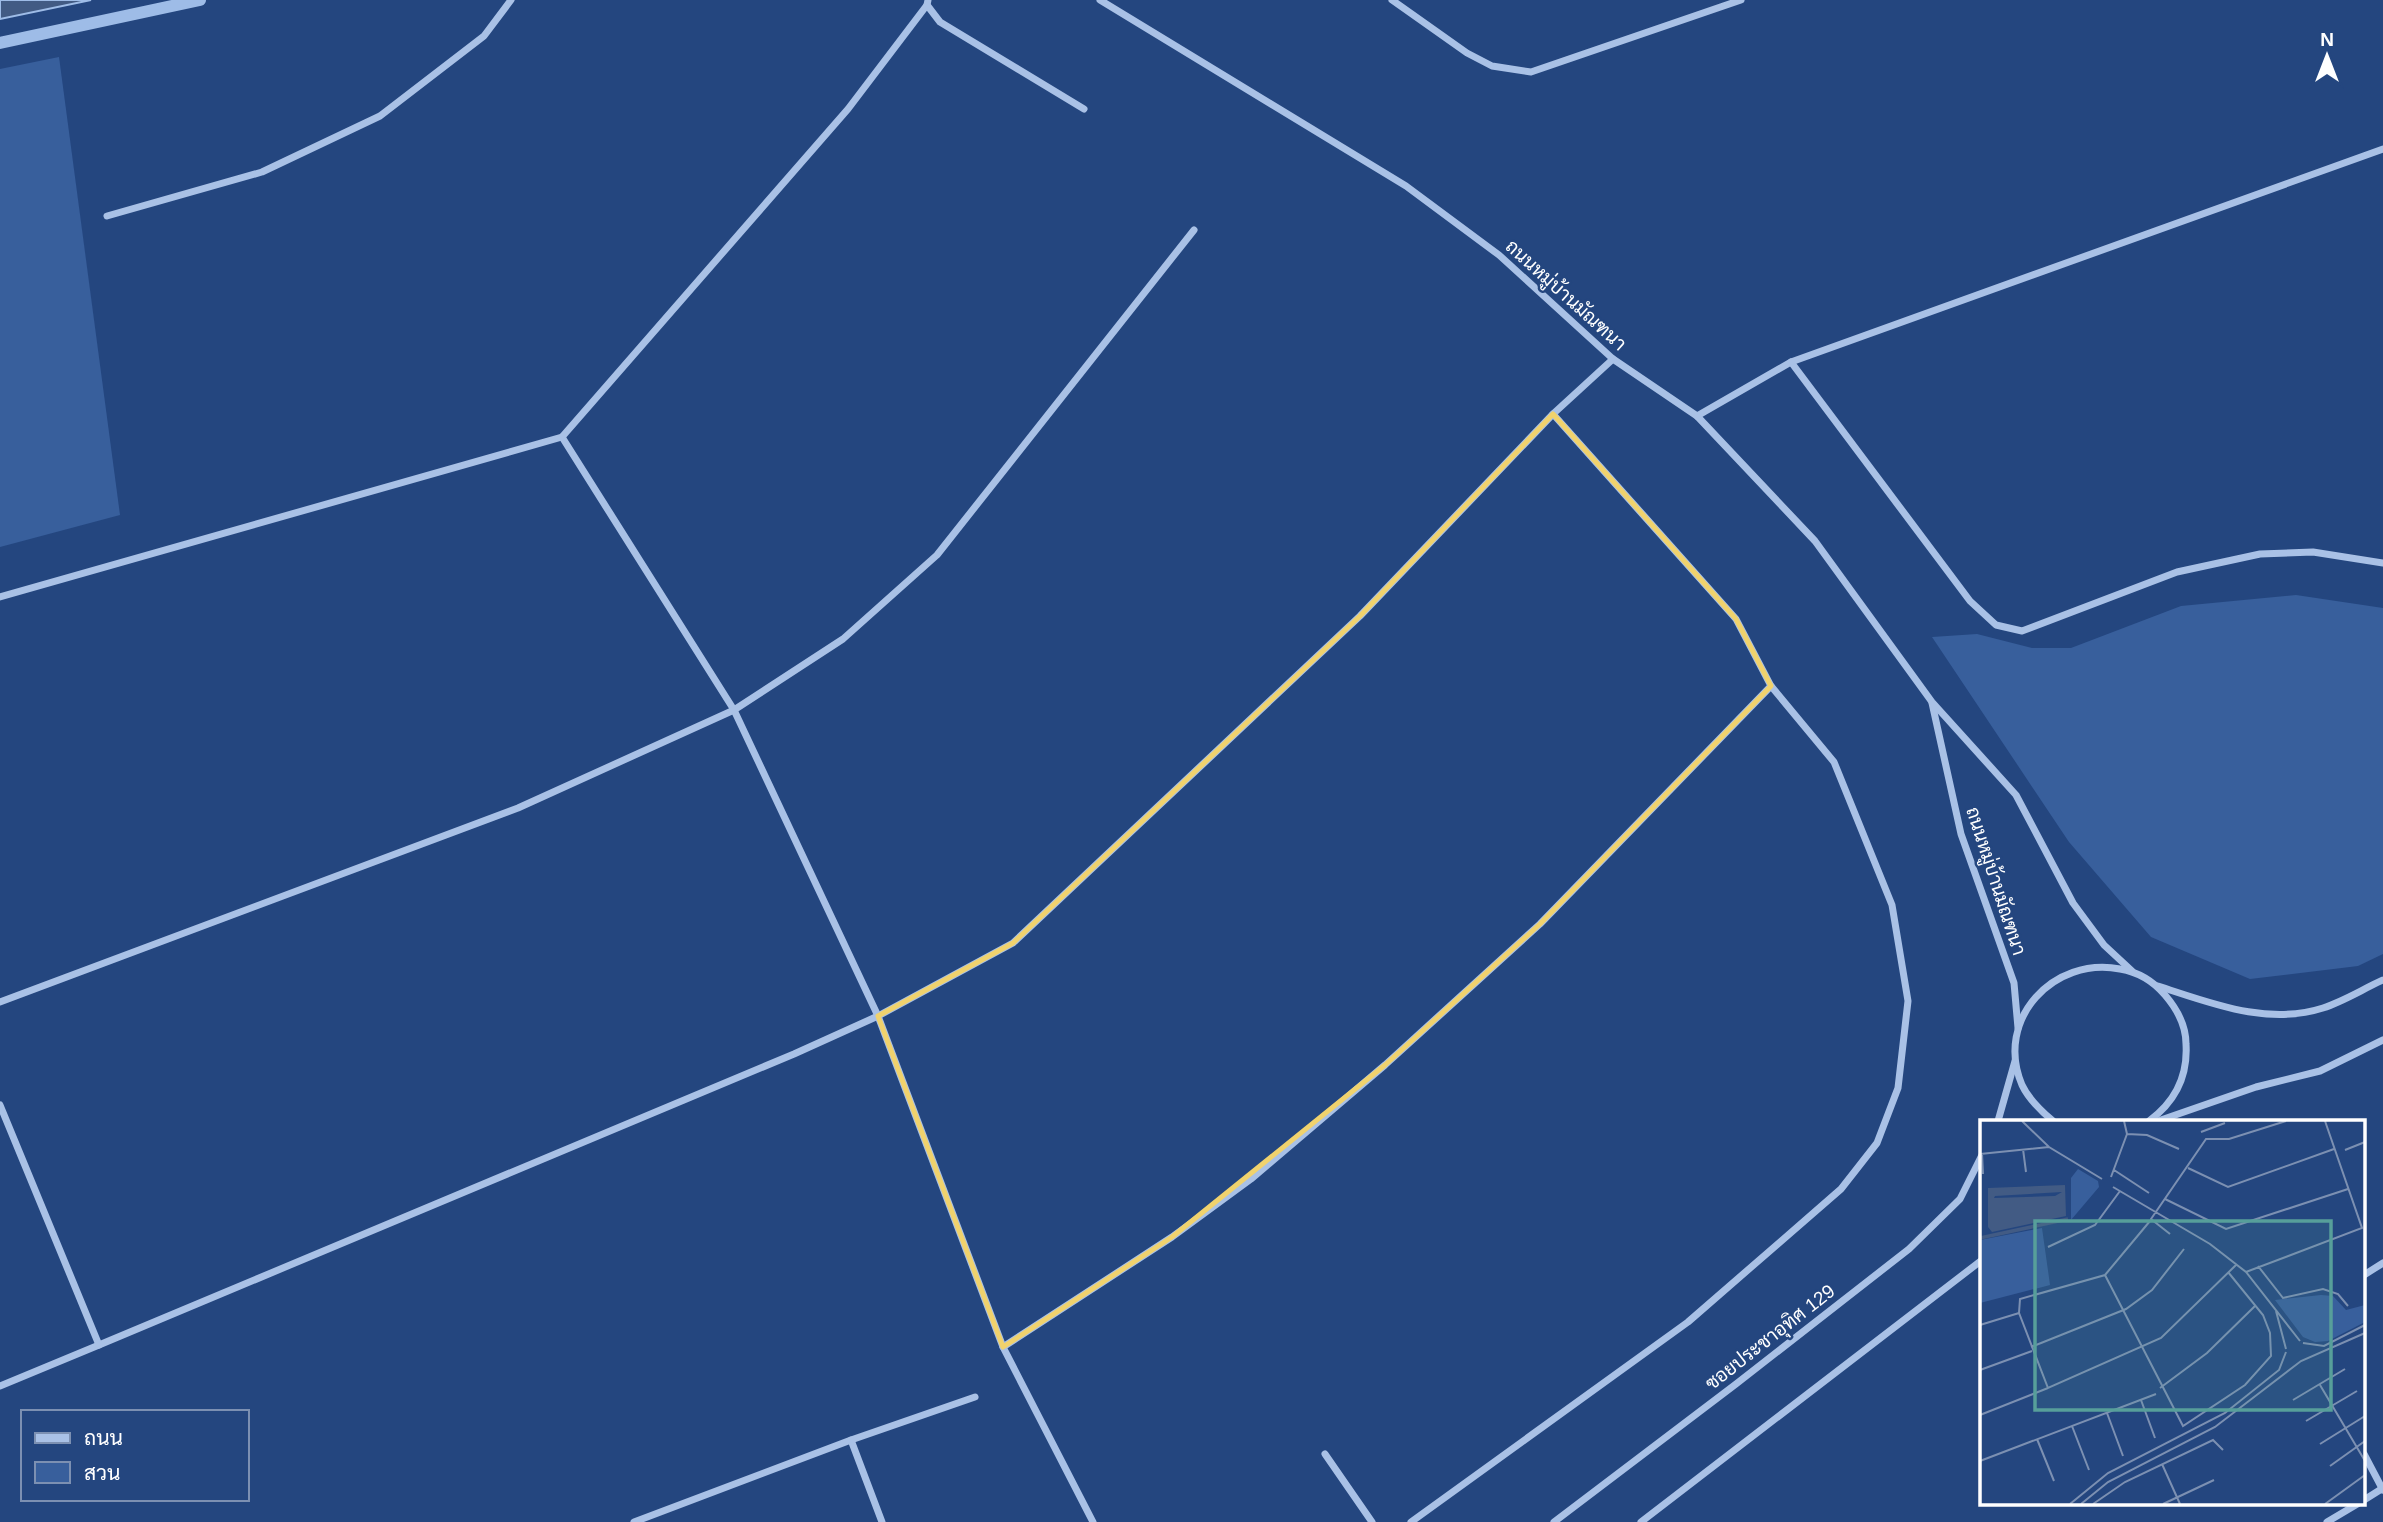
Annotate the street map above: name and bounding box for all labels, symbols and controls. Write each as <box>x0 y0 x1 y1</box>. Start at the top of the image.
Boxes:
north arrow <box>2292 21 2362 91</box>
text: N <box>2320 29 2334 50</box>
street label: ถนนหมู่บ้านมัณฑนา <box>1499 235 1631 357</box>
street label: ถนนหมู่บ้านมัณฑนา <box>1959 804 2031 959</box>
inset map <box>1980 1120 2366 1504</box>
street label: ซอยประชาอุทิศ 129 <box>1701 1280 1840 1396</box>
legend <box>21 1410 248 1501</box>
text: ถนน <box>84 1426 123 1449</box>
text: สวน <box>84 1461 120 1484</box>

